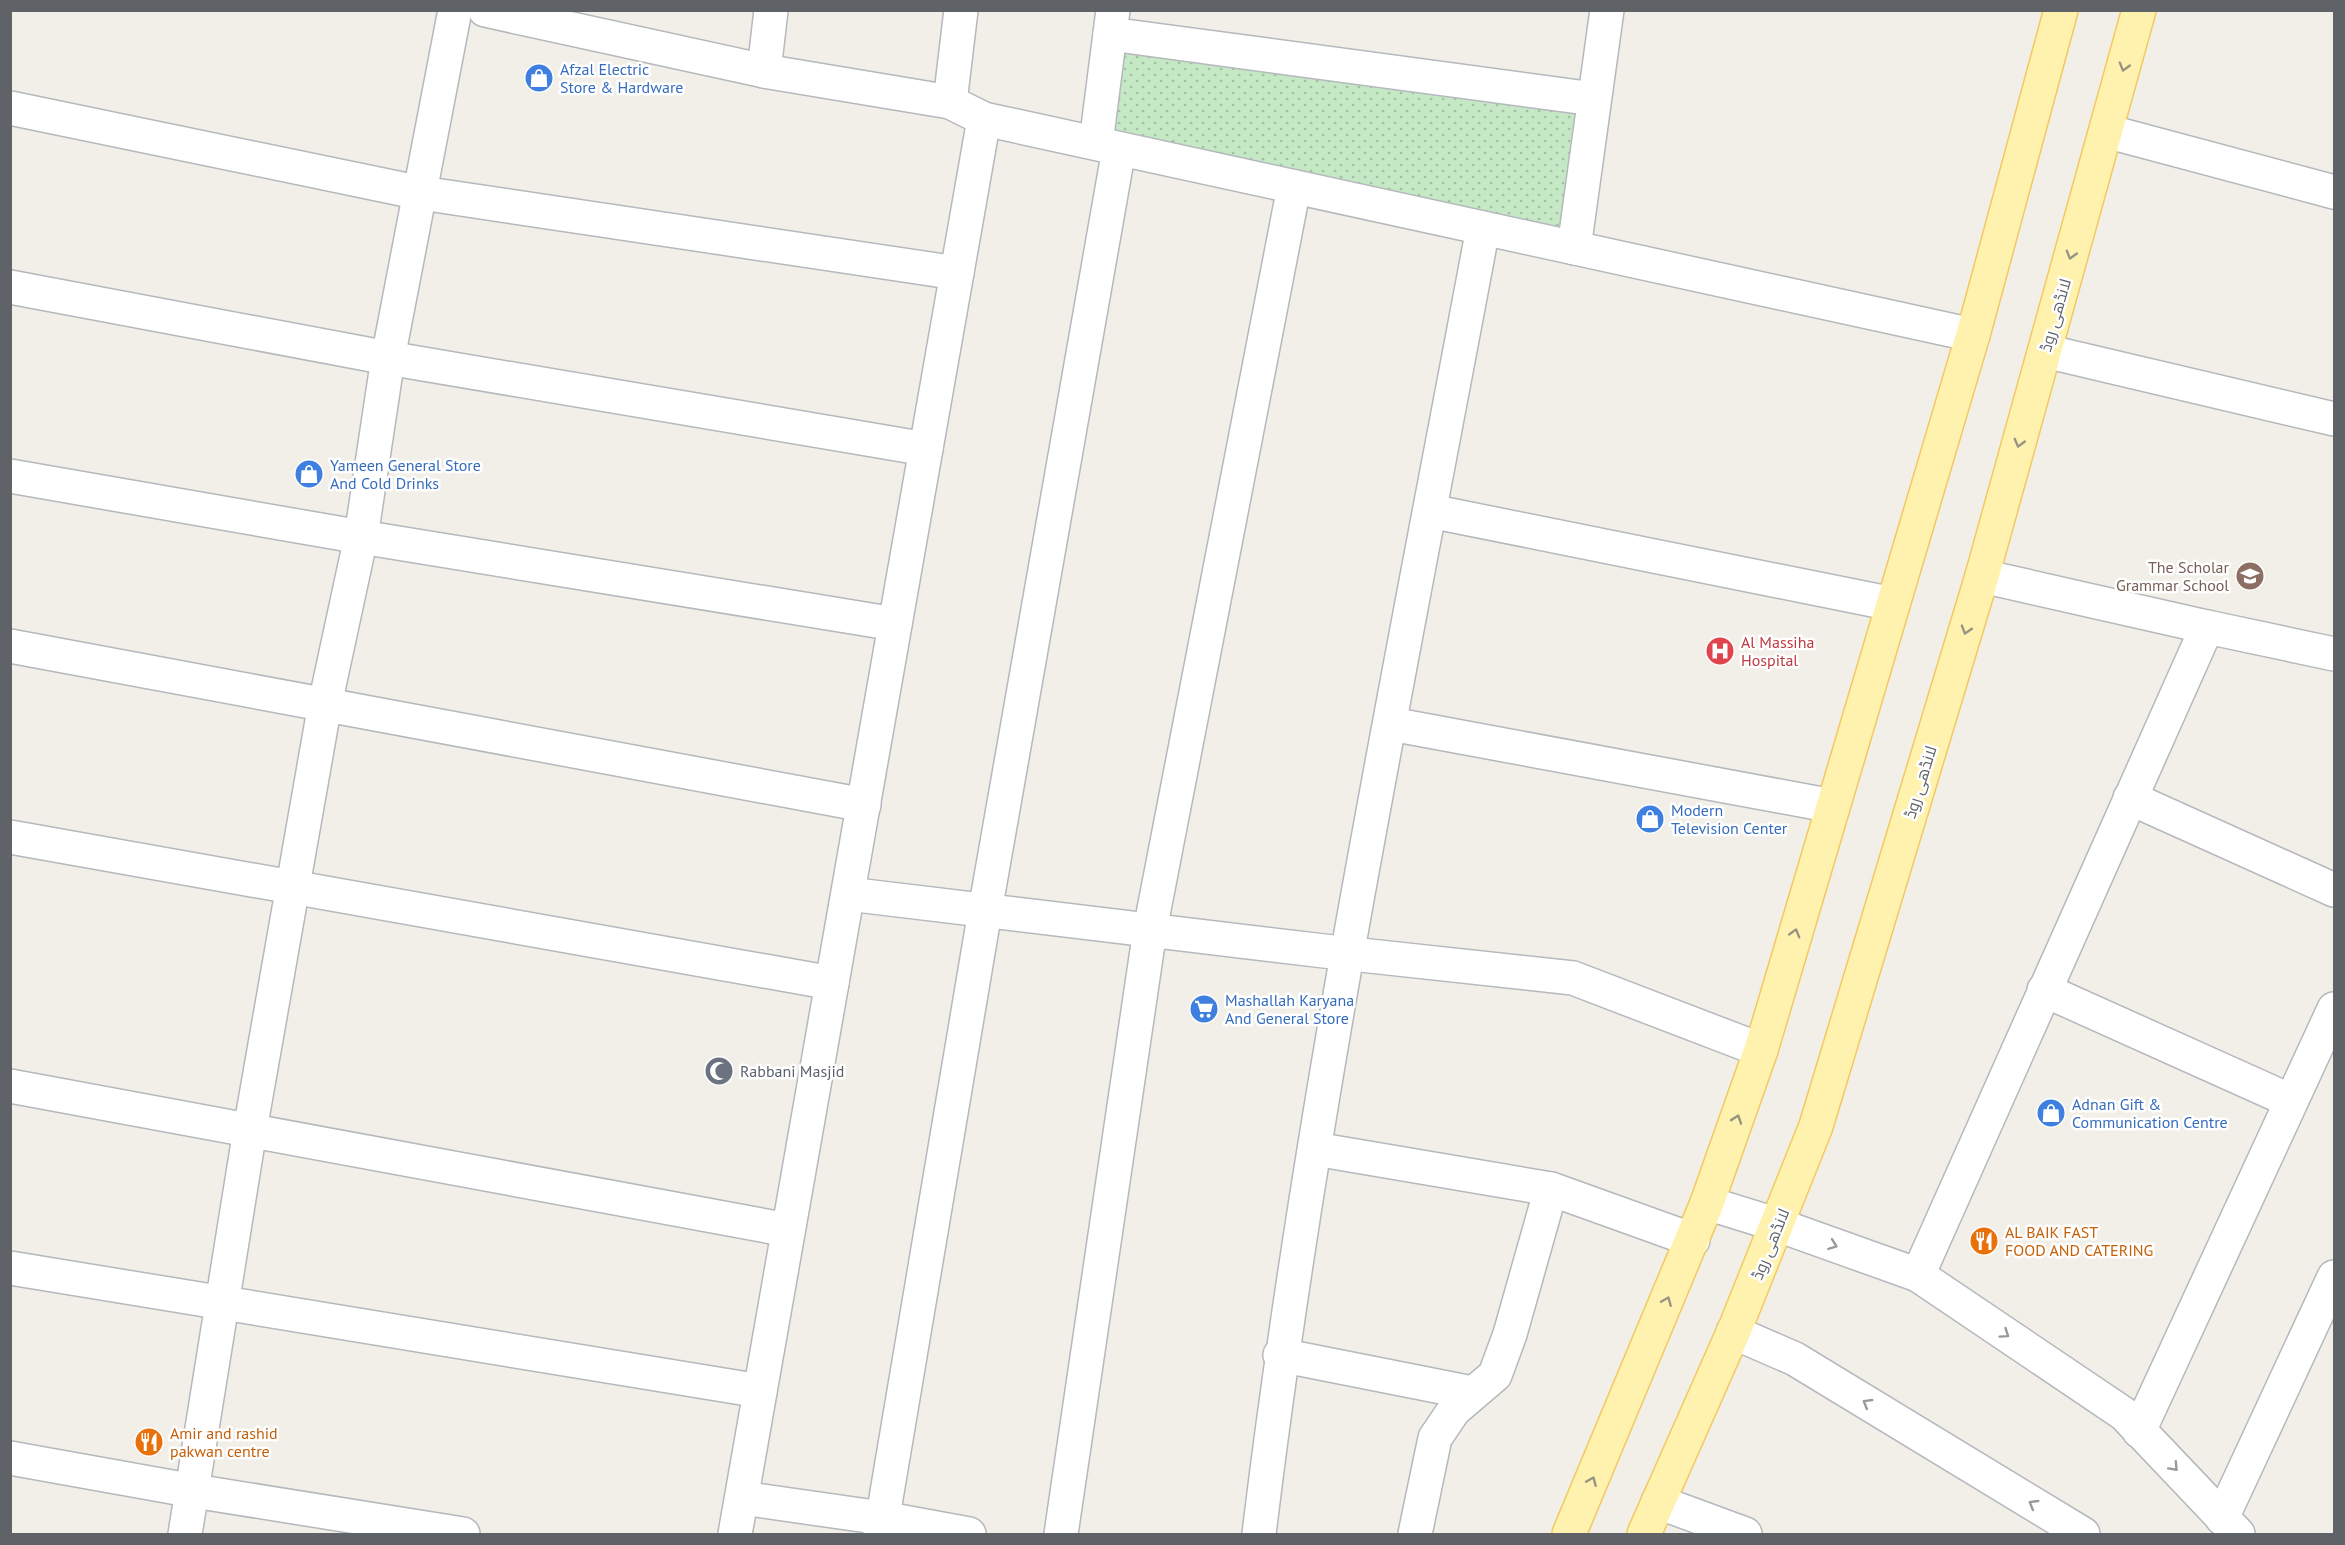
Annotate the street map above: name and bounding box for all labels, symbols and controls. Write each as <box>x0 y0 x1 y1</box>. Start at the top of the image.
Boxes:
place label: Afzal Electric Store & Hardware <box>560 59 683 97</box>
one-way arrow <box>2119 61 2131 72</box>
shop icon: Afzal Electric Store & Hardware <box>523 62 555 94</box>
one-way arrow <box>2066 250 2079 260</box>
street label: لانڈھی روڈ <box>2035 276 2076 354</box>
one-way arrow <box>2014 437 2027 447</box>
place label: Yameen General Store And Cold Drinks <box>330 455 481 493</box>
shop icon: Yameen General Store And Cold Drinks <box>293 458 325 490</box>
place label: The Scholar Grammar School <box>2116 557 2230 595</box>
school or university icon: The Scholar Grammar School <box>2234 560 2266 592</box>
one-way arrow <box>1961 624 1973 635</box>
place label: Al Massiha Hospital <box>1741 632 1814 670</box>
hospital icon: Al Massiha Hospital <box>1704 635 1736 667</box>
street label: لانڈھی روڈ <box>1899 743 1941 821</box>
place label: Modern Television Center <box>1671 800 1788 838</box>
shop icon: Modern Television Center <box>1634 803 1666 835</box>
one-way arrow <box>1788 928 1800 939</box>
place label: Mashallah Karyana And General Store <box>1225 990 1354 1028</box>
supermarket icon: Mashallah Karyana And General Store <box>1188 993 1220 1025</box>
mosque icon: Rabbani Masjid <box>703 1055 735 1087</box>
place label: Rabbani Masjid <box>740 1061 844 1081</box>
place label: Adnan Gift & Communication Centre <box>2072 1094 2228 1132</box>
shop icon: Adnan Gift & Communication Centre <box>2035 1097 2067 1129</box>
one-way arrow <box>1730 1114 1743 1125</box>
street label: لانڈھی روڈ <box>1747 1206 1794 1283</box>
place label: AL BAIK FAST FOOD AND CATERING <box>2005 1222 2153 1260</box>
restaurant icon: AL BAIK FAST FOOD AND CATERING <box>1968 1225 2000 1257</box>
one-way arrow <box>1827 1237 1838 1250</box>
one-way arrow <box>1660 1296 1672 1307</box>
one-way arrow <box>1998 1327 2009 1338</box>
one-way arrow <box>1863 1398 1873 1410</box>
place label: Amir and rashid pakwan centre <box>170 1423 278 1461</box>
restaurant icon: Amir and rashid pakwan centre <box>133 1426 165 1458</box>
one-way arrow <box>2166 1460 2177 1471</box>
one-way arrow <box>1585 1476 1597 1487</box>
one-way arrow <box>2029 1500 2039 1512</box>

